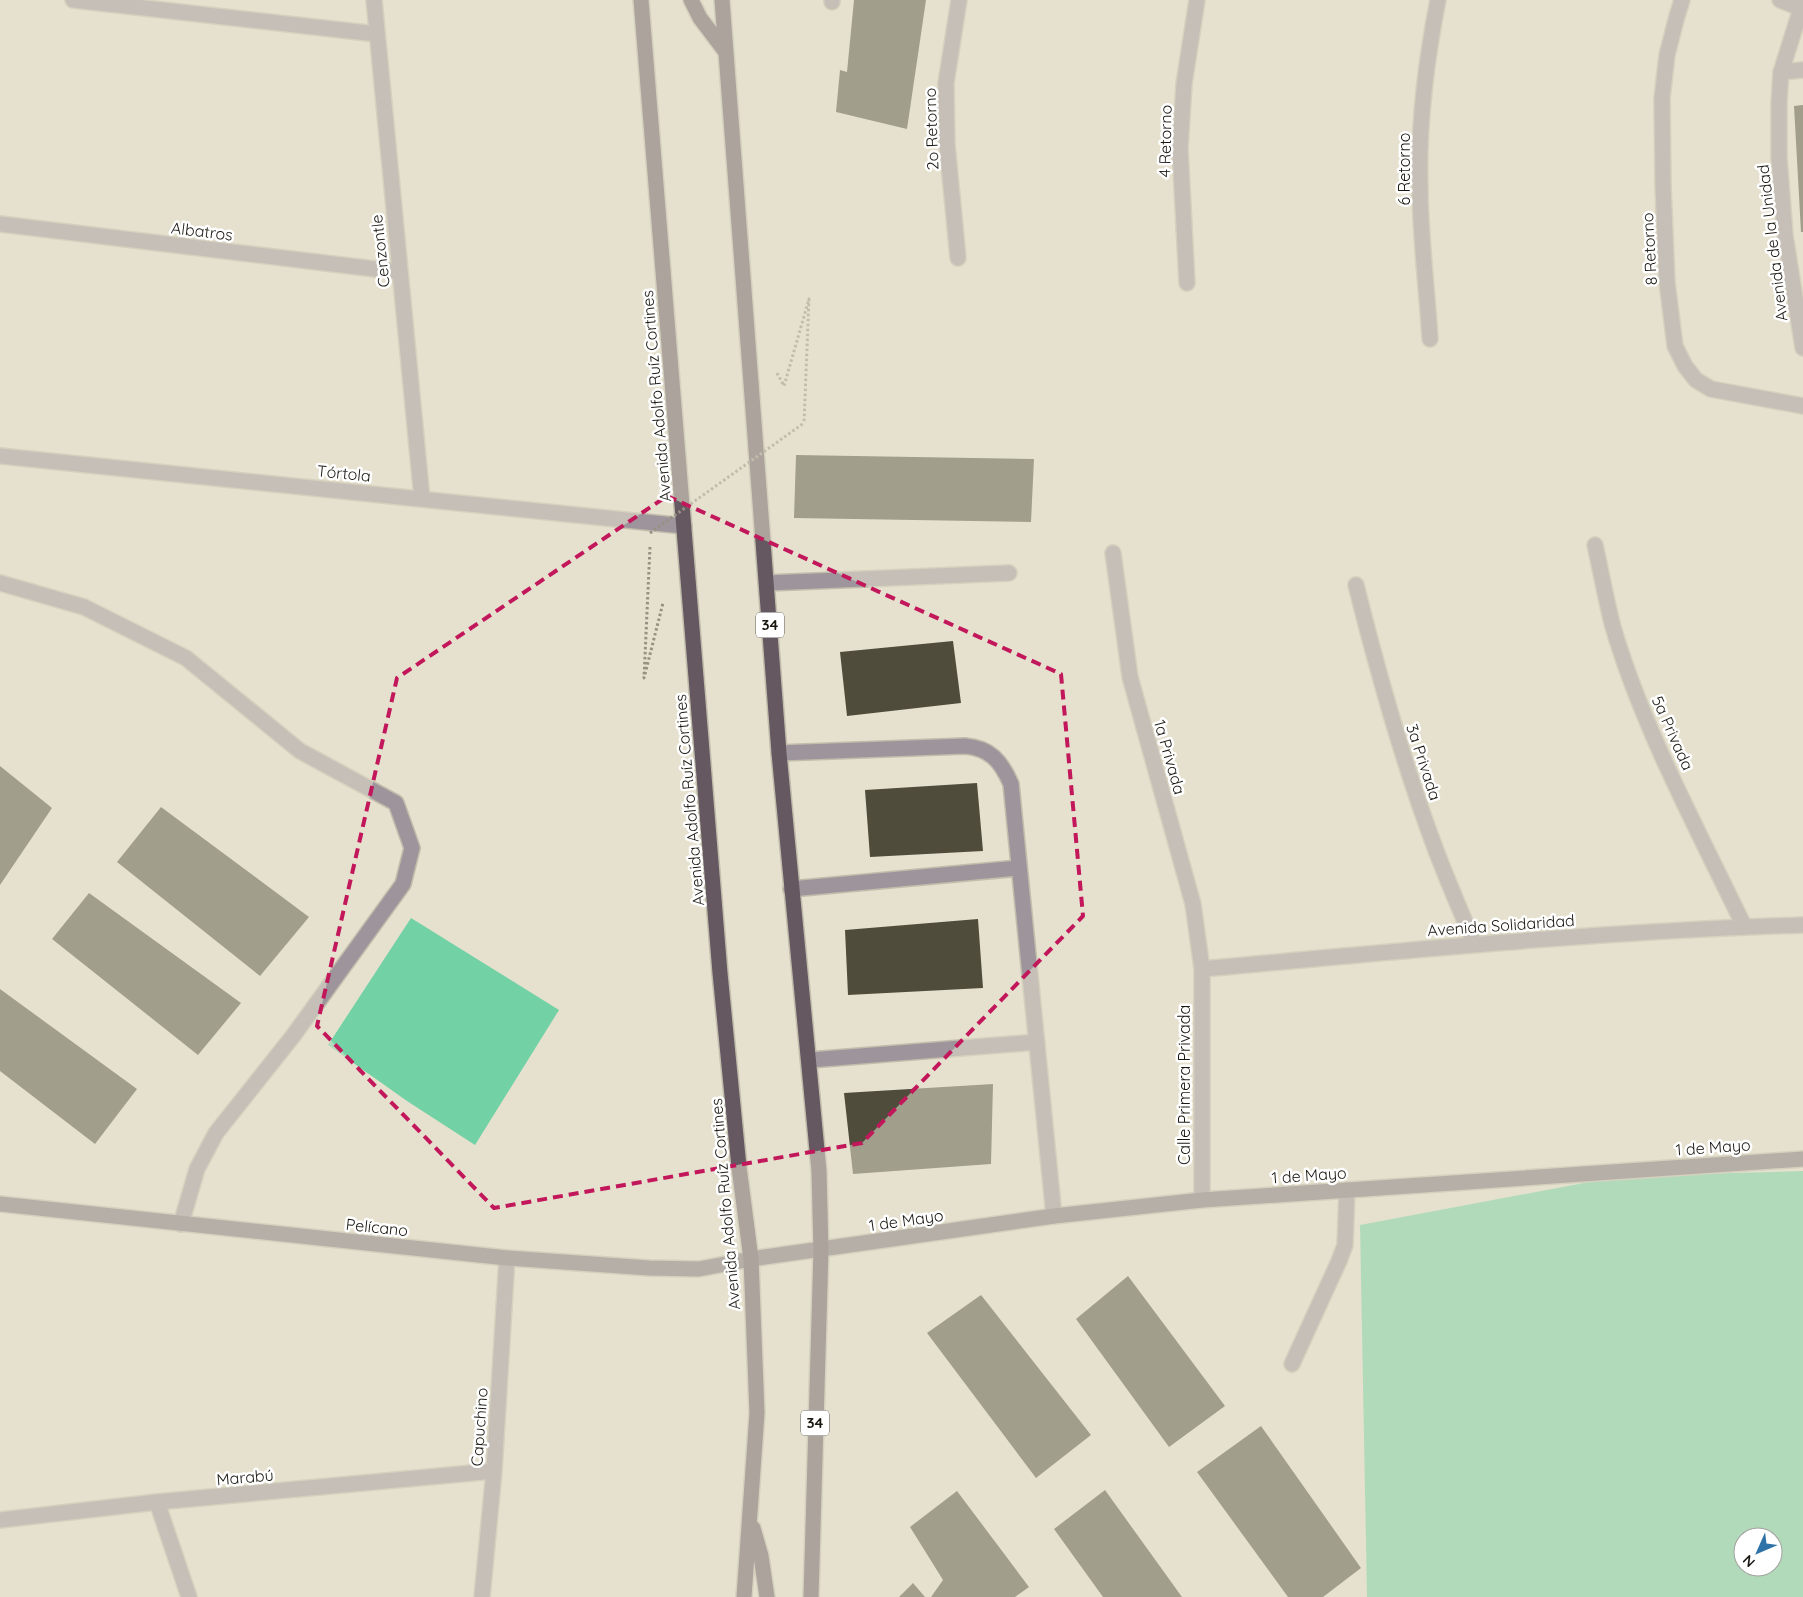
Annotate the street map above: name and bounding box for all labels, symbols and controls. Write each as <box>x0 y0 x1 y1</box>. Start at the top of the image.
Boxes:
street label: 2o Retorno <box>920 87 942 171</box>
street label: 4 Retorno <box>1154 105 1176 177</box>
street label: 6 Retorno <box>1394 133 1414 205</box>
street label: Avenida de la Unidad <box>1752 163 1792 323</box>
street label: 8 Retorno <box>1637 212 1661 286</box>
street label: Cenzontle <box>366 214 394 288</box>
street label: Albatros <box>170 217 234 245</box>
street label: Avenida Adolfo Ruíz Cortines <box>637 289 675 503</box>
street label: Tórtola <box>316 460 372 486</box>
road number: 34 <box>756 612 784 638</box>
street label: Avenida Adolfo Ruíz Cortines <box>670 693 708 907</box>
street label: 5a Privada <box>1648 693 1698 773</box>
street label: 1a Privada <box>1150 717 1190 797</box>
street label: 3a Privada <box>1402 721 1446 803</box>
street label: Avenida Solidaridad <box>1427 910 1575 940</box>
street label: Calle Primera Privada <box>1174 1005 1194 1165</box>
street label: Avenida Adolfo Ruíz Cortines <box>706 1097 744 1311</box>
street label: 1 de Mayo <box>1675 1134 1751 1160</box>
street label: 1 de Mayo <box>1271 1162 1347 1188</box>
street label: 1 de Mayo <box>867 1205 945 1235</box>
street label: Pelícano <box>345 1214 409 1240</box>
street label: Capuchino <box>466 1387 492 1467</box>
road number: 34 <box>801 1410 829 1436</box>
street label: Marabú <box>216 1465 274 1489</box>
north arrow <box>1733 1527 1783 1577</box>
text: N <box>1739 1551 1759 1571</box>

